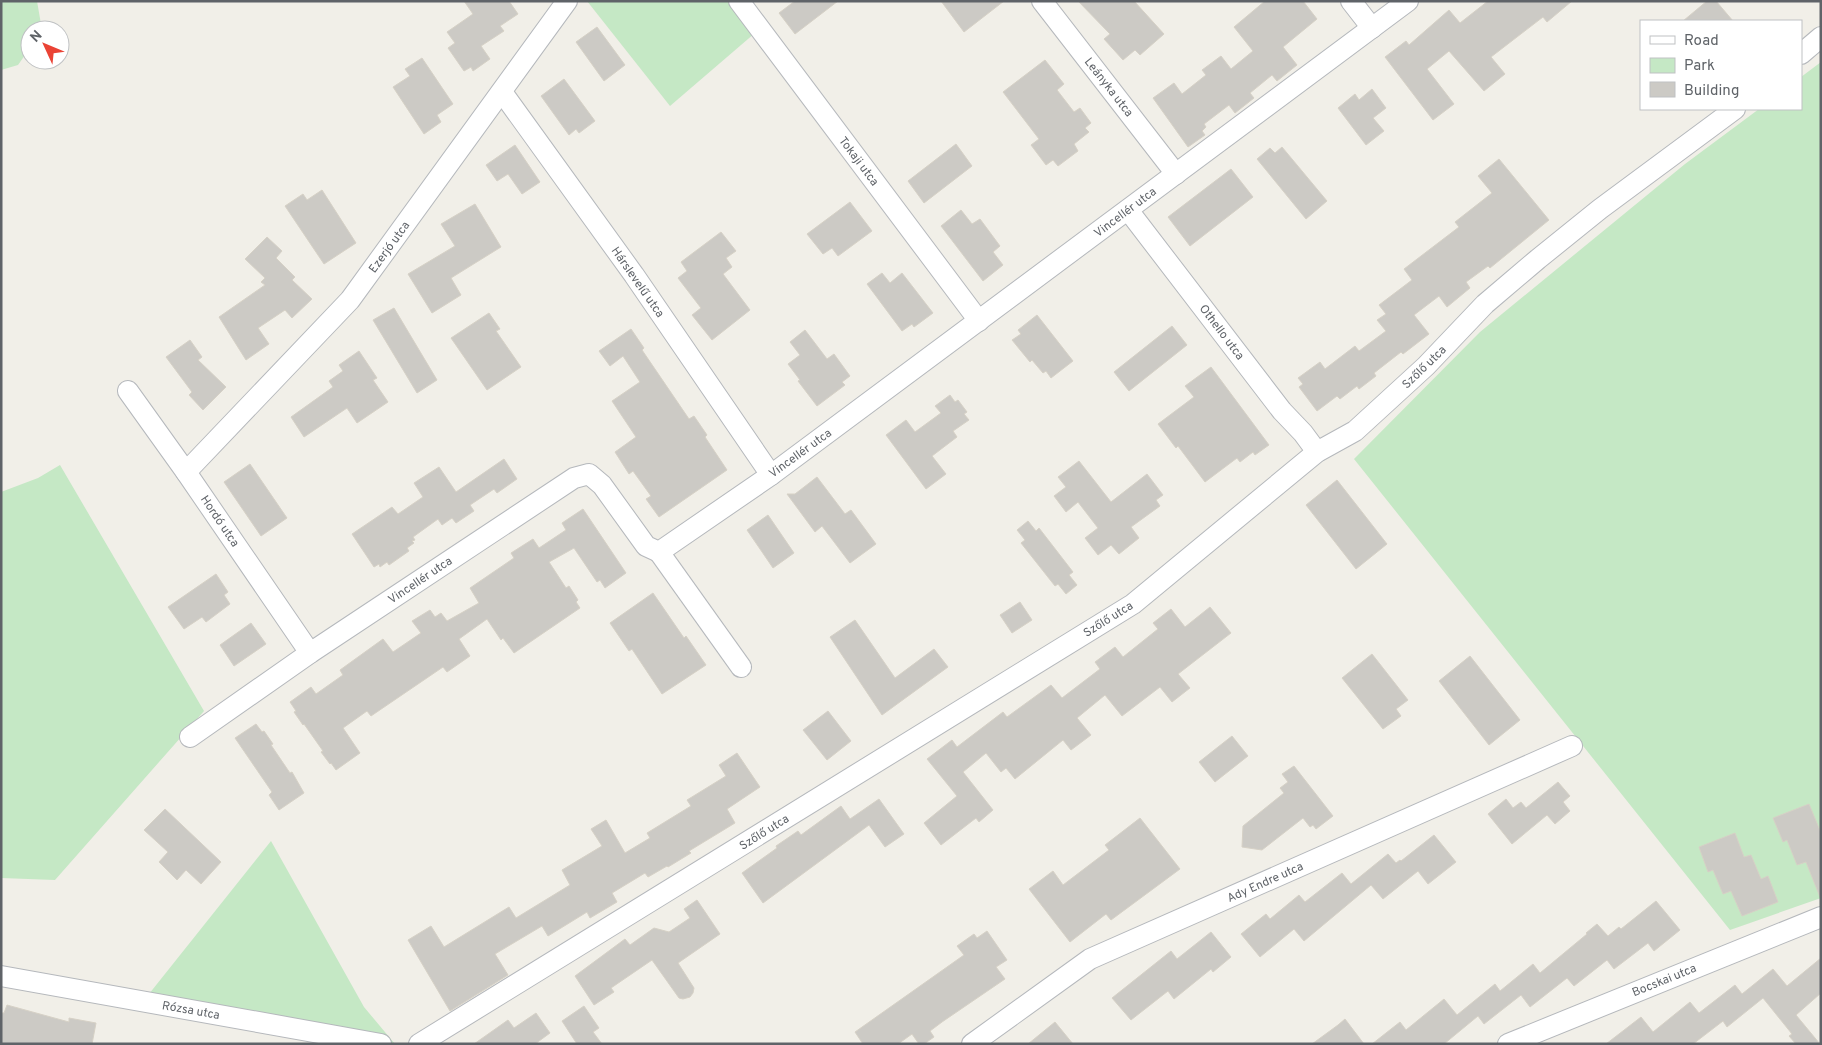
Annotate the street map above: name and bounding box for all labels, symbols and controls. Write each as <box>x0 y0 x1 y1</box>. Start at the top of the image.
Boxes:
north arrow <box>20 20 70 70</box>
legend <box>1640 20 1802 110</box>
text: N <box>27 27 46 47</box>
text: Road <box>1684 32 1719 51</box>
street label: Leányka utca <box>1080 55 1136 121</box>
text: Park <box>1684 57 1715 76</box>
text: Building <box>1684 82 1739 101</box>
street label: Tokaji utca <box>834 134 882 189</box>
street label: Vincellér utca <box>1091 184 1160 241</box>
street label: Ezerjó utca <box>366 219 414 277</box>
street label: Hárslevelű utca <box>607 244 668 321</box>
street label: Othello utca <box>1195 302 1247 364</box>
street label: Szőlő utca <box>1399 343 1450 393</box>
street label: Vincellér utca <box>766 426 835 482</box>
street label: Hordó utca <box>196 493 242 551</box>
street label: Vincellér utca <box>385 554 456 608</box>
street label: Szőlő utca <box>1081 598 1136 641</box>
street label: Szőlő utca <box>737 811 792 854</box>
street label: Ady Endre utca <box>1225 859 1306 907</box>
street label: Bocskai utca <box>1630 961 1699 1001</box>
street label: Rózsa utca <box>161 998 221 1024</box>

